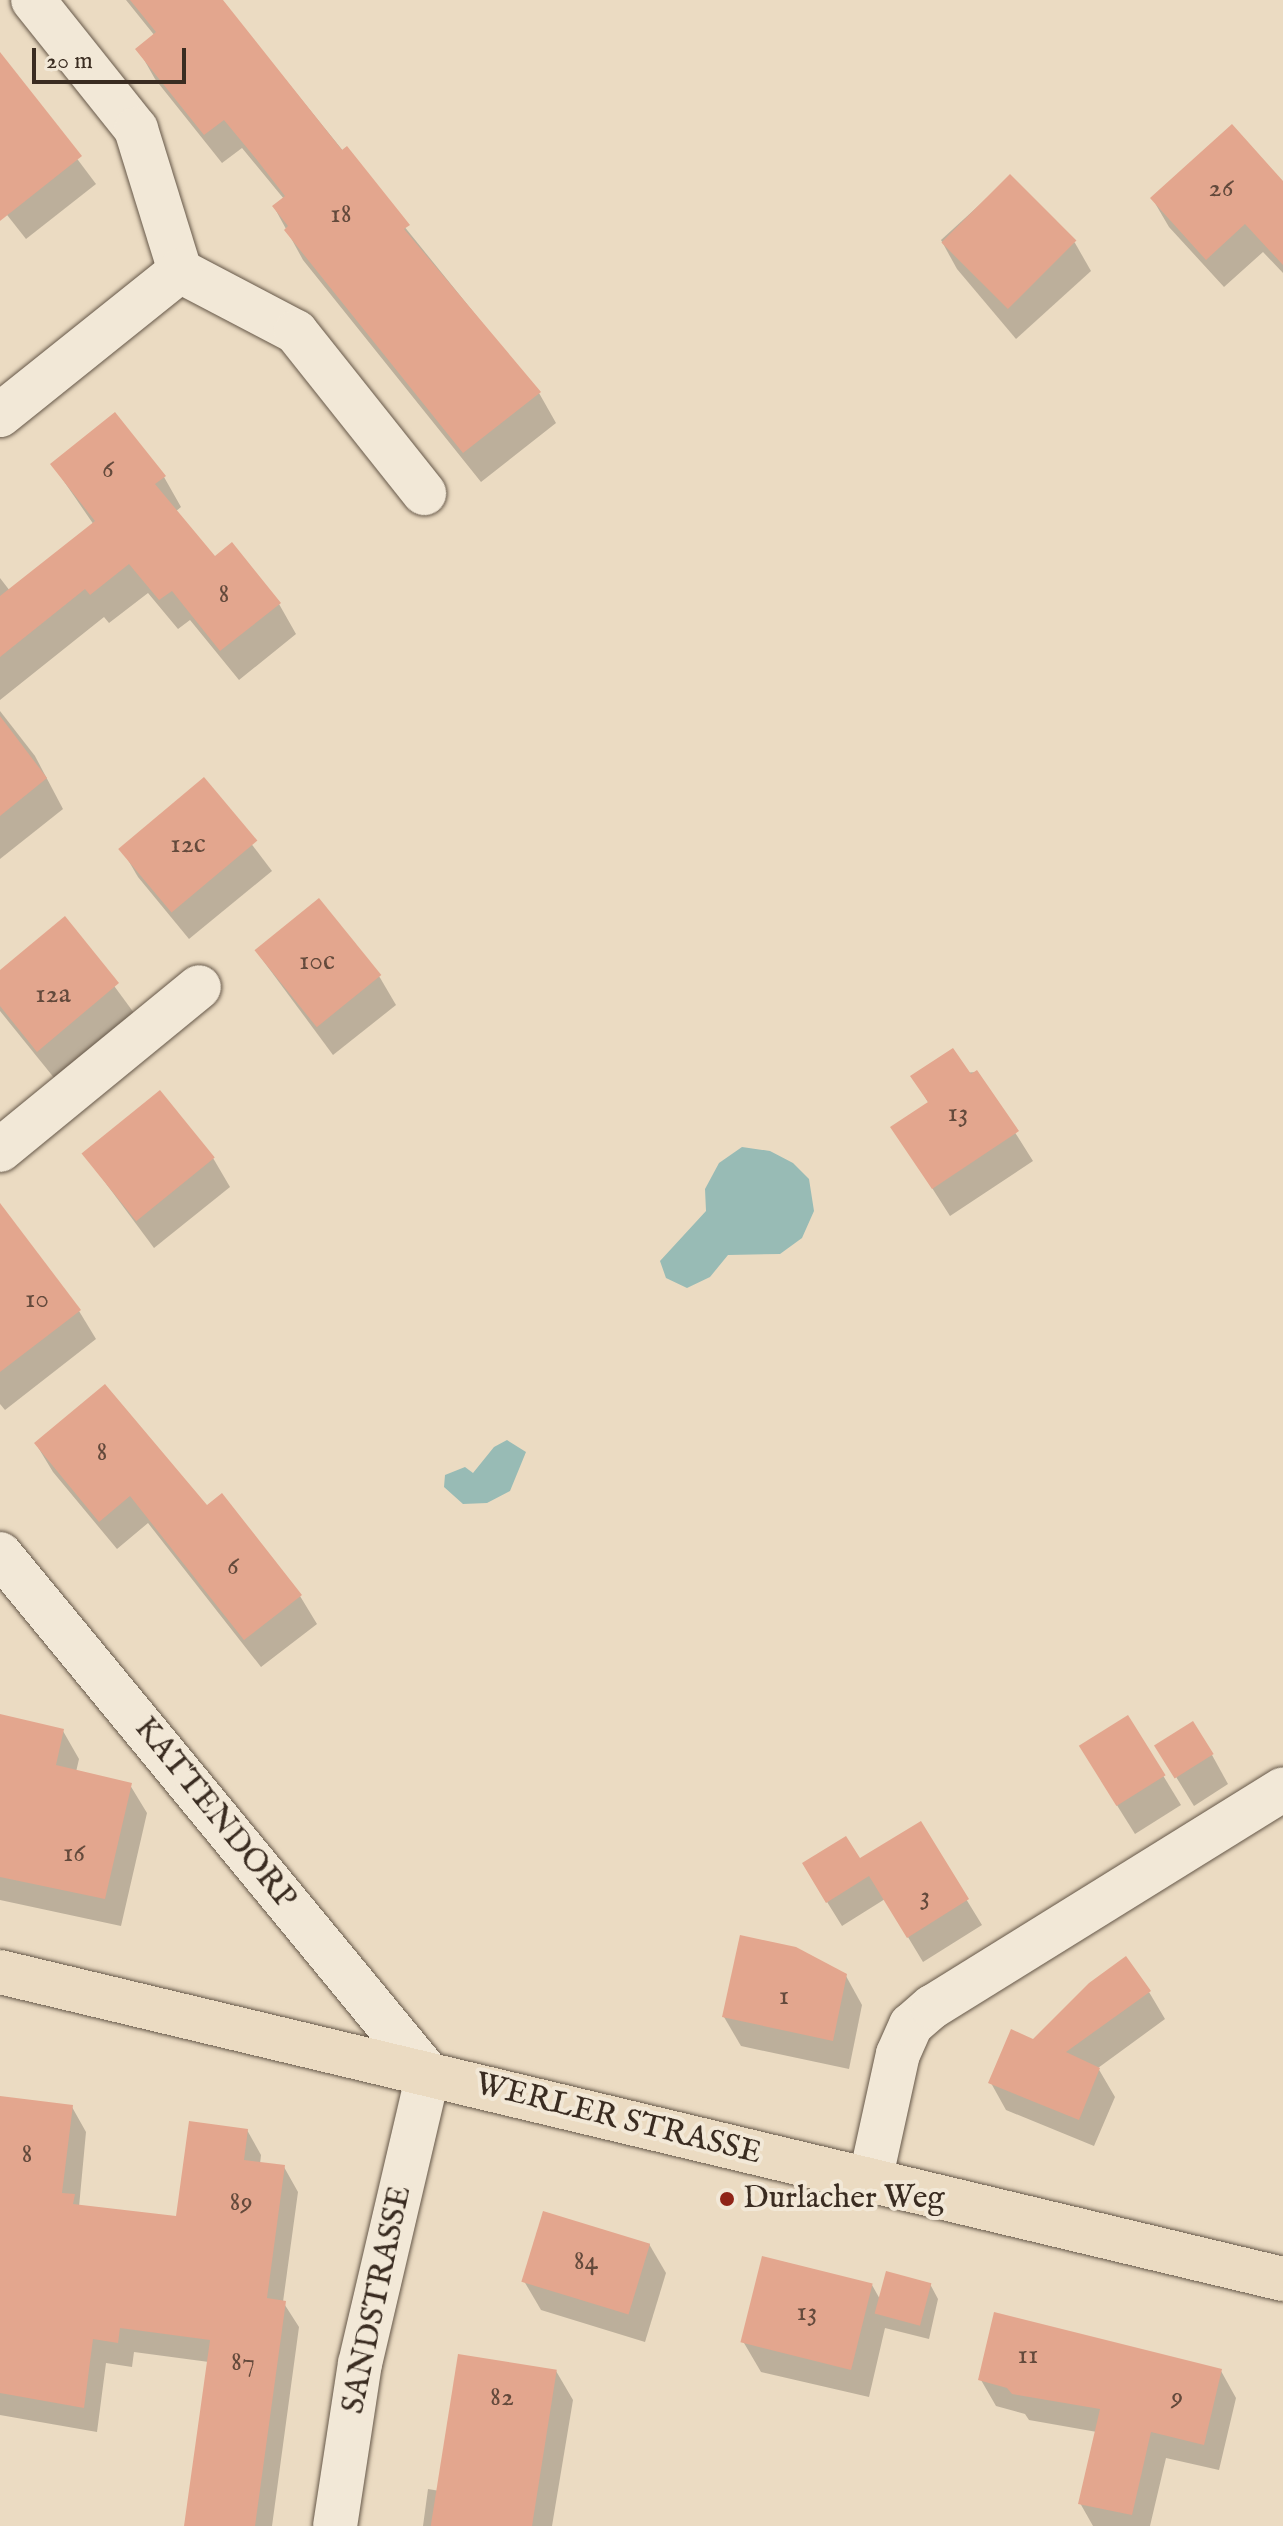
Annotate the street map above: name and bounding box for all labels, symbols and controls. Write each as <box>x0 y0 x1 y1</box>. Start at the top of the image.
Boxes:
scale bar <box>36 32 190 82</box>
text: 20 m <box>46 46 93 77</box>
house number: 26 <box>1209 172 1233 206</box>
house number: 18 <box>330 198 352 232</box>
house number: 6 <box>102 453 114 487</box>
house number: 8 <box>219 578 229 612</box>
house number: 12c <box>170 828 206 862</box>
house number: 10c <box>299 945 335 979</box>
house number: 12a <box>35 978 71 1012</box>
house number: 13 <box>948 1097 968 1131</box>
house number: 10 <box>25 1283 49 1317</box>
house number: 8 <box>97 1436 107 1470</box>
house number: 6 <box>227 1550 239 1584</box>
street label: KATTENDORP <box>125 1710 303 1918</box>
house number: 16 <box>63 1837 85 1871</box>
house number: 3 <box>920 1880 930 1914</box>
house number: 1 <box>779 1980 789 2014</box>
street label: WERLER STRASSE <box>471 2066 765 2174</box>
house number: 8 <box>22 2138 32 2172</box>
place label: Durlacher Weg <box>743 2180 945 2218</box>
street label: SANDSTRASSE <box>335 2183 421 2417</box>
house number: 89 <box>229 2186 253 2220</box>
marker: Durlacher Weg <box>718 2190 736 2208</box>
house number: 84 <box>574 2245 598 2279</box>
house number: 13 <box>797 2296 817 2330</box>
house number: 11 <box>1018 2339 1038 2373</box>
house number: 87 <box>231 2346 255 2380</box>
house number: 82 <box>490 2381 514 2415</box>
house number: 9 <box>1171 2381 1183 2415</box>

